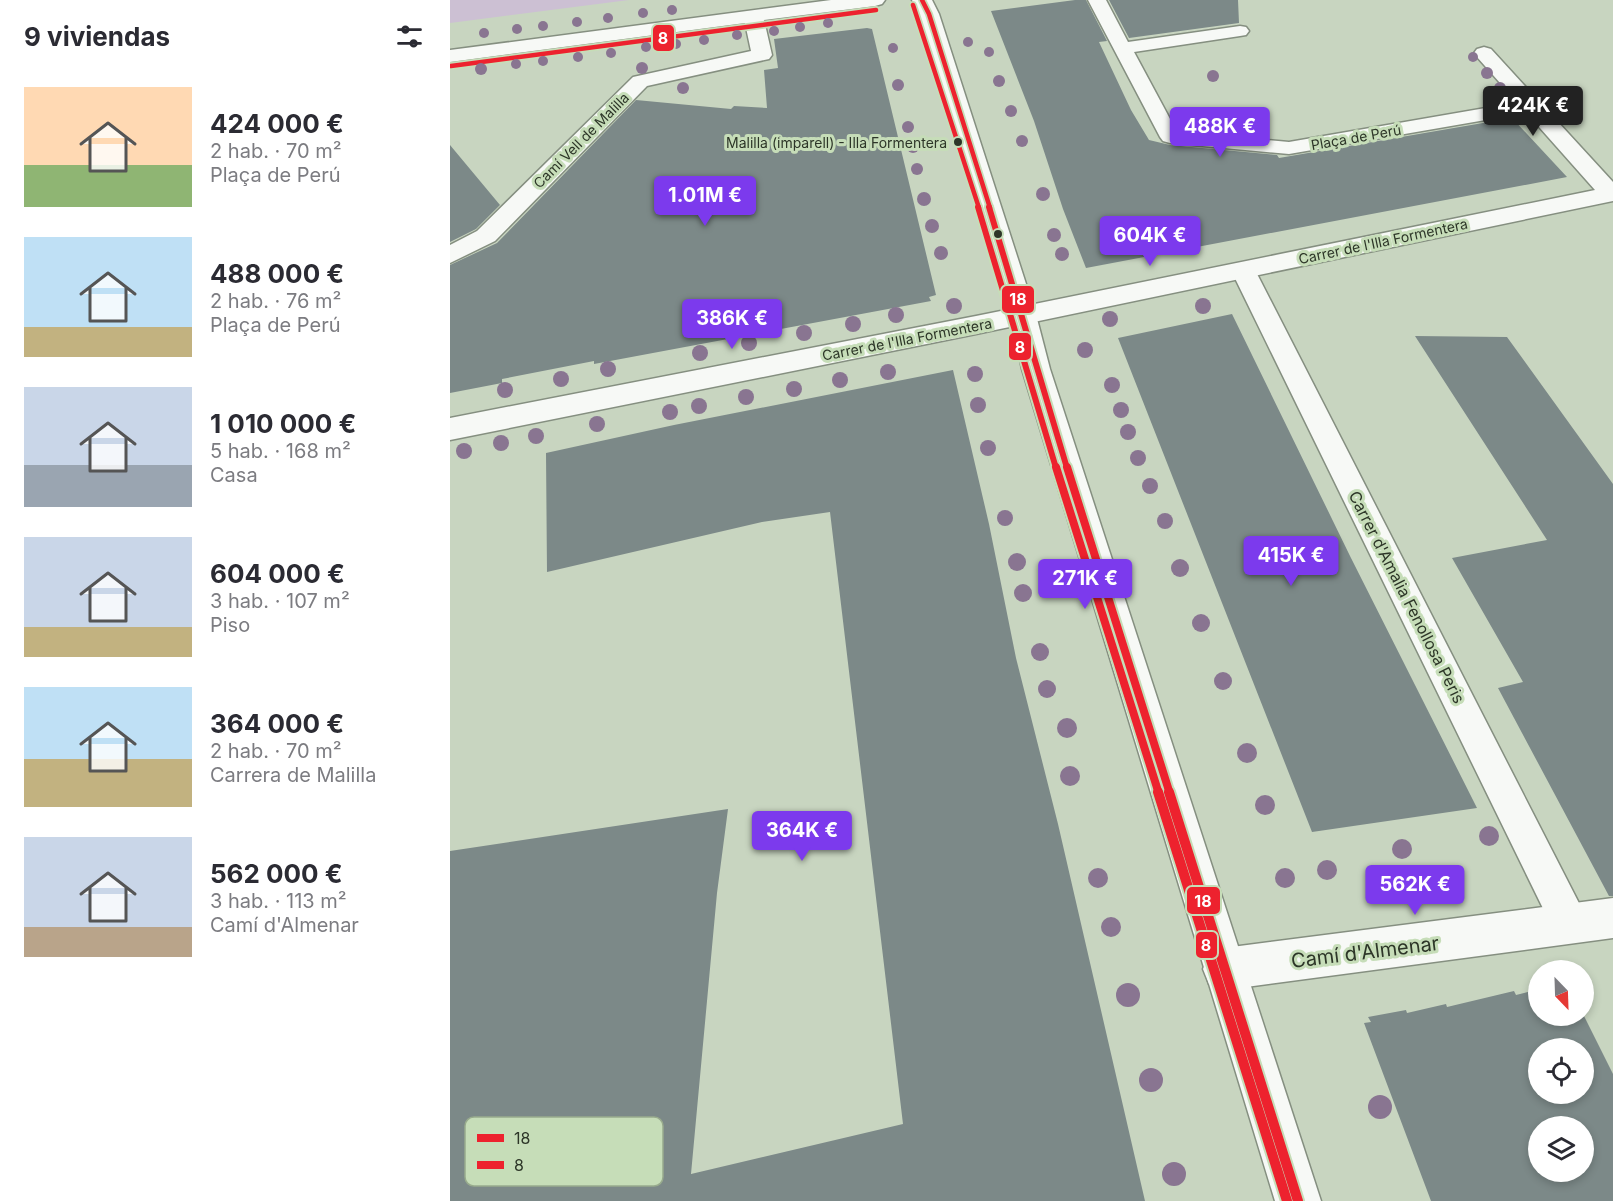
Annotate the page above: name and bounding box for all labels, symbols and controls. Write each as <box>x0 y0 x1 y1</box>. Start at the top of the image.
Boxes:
icon: filters <box>393 20 426 53</box>
text: 9 viviendas <box>24 21 170 52</box>
line badge: 8 <box>652 24 675 52</box>
text: 8 <box>658 28 668 48</box>
pin: 424K € <box>1484 86 1582 137</box>
street label: Camí Vell de Malilla <box>530 89 632 191</box>
text: 424K € <box>1497 93 1569 117</box>
pin: 488K € <box>1171 107 1269 158</box>
text: 424 000 € <box>210 108 344 139</box>
icon: home <box>72 111 144 183</box>
text: 488K € <box>1184 114 1256 138</box>
street label: Plaça de Perú <box>1310 121 1402 153</box>
place label: Malilla (imparell) - Illa Formentera <box>726 134 947 151</box>
marker: Malilla (imparell) - Illa Formentera <box>952 136 964 148</box>
text: 2 hab. · 70 m² <box>210 139 342 163</box>
text: Plaça de Perú <box>210 163 341 187</box>
pin: 1.01M € <box>650 176 760 227</box>
text: 1.01M € <box>668 183 742 207</box>
street label: Carrer de l'Illa Formentera <box>1297 215 1469 267</box>
pin: 604K € <box>1101 216 1199 267</box>
text: 604K € <box>1114 223 1186 247</box>
unlabelled marker <box>992 228 1004 240</box>
text: 488 000 € <box>210 258 344 289</box>
icon: home <box>72 261 144 333</box>
line badge: 18 <box>1001 285 1035 314</box>
text: 2 hab. · 76 m² <box>210 289 341 313</box>
text: 18 <box>1009 289 1027 309</box>
pin: 386K € <box>683 299 781 350</box>
text: 386K € <box>696 306 768 330</box>
text: Plaça de Perú <box>210 313 341 337</box>
street label: Carrer de l'Illa Formentera <box>821 314 993 364</box>
line badge: 8 <box>1008 332 1032 361</box>
text: 8 <box>1015 337 1025 357</box>
text: 1 010 000 € <box>210 408 356 439</box>
icon: home <box>72 411 144 483</box>
text: 5 hab. · 168 m² <box>210 439 351 463</box>
text: Casa <box>210 463 258 487</box>
street label: Carrer d'Amalia Fenollosa Peris <box>1345 487 1469 707</box>
pin: 415K € <box>1242 536 1340 587</box>
text: 415K € <box>1258 543 1324 567</box>
text: 604 000 € <box>210 558 345 589</box>
pin: 271K € <box>1036 559 1134 610</box>
icon: home <box>72 561 144 633</box>
text: 271K € <box>1052 566 1118 590</box>
text: 3 hab. · 107 m² <box>210 589 350 613</box>
text: Piso <box>210 613 250 637</box>
text: 364 000 € <box>210 708 344 739</box>
icon: home <box>72 711 144 783</box>
text: 2 hab. · 70 m² <box>210 739 342 763</box>
text: Carrera de Malilla <box>210 763 376 787</box>
pin: 364K € <box>753 811 851 862</box>
text: 364K € <box>766 818 838 842</box>
text: 562 000 € <box>210 858 343 889</box>
icon: home <box>72 861 144 933</box>
pin: 562K € <box>1366 865 1464 916</box>
text: 562K € <box>1379 872 1451 896</box>
line badge: 18 <box>1186 886 1221 915</box>
text: 3 hab. · 113 m² <box>210 889 347 913</box>
text: 18 <box>1194 891 1212 911</box>
text: Camí d'Almenar <box>210 913 359 937</box>
line badge: 8 <box>1195 931 1218 959</box>
street label: Camí d'Almenar <box>1290 931 1441 973</box>
text: 8 <box>1201 935 1211 955</box>
north arrow <box>1528 960 1594 1026</box>
map controls <box>1528 960 1594 1182</box>
button: locate <box>1528 1038 1594 1104</box>
button: layers <box>1528 1116 1594 1182</box>
legend <box>465 1117 663 1186</box>
text: 18 <box>514 1128 530 1148</box>
text: 8 <box>514 1155 524 1175</box>

